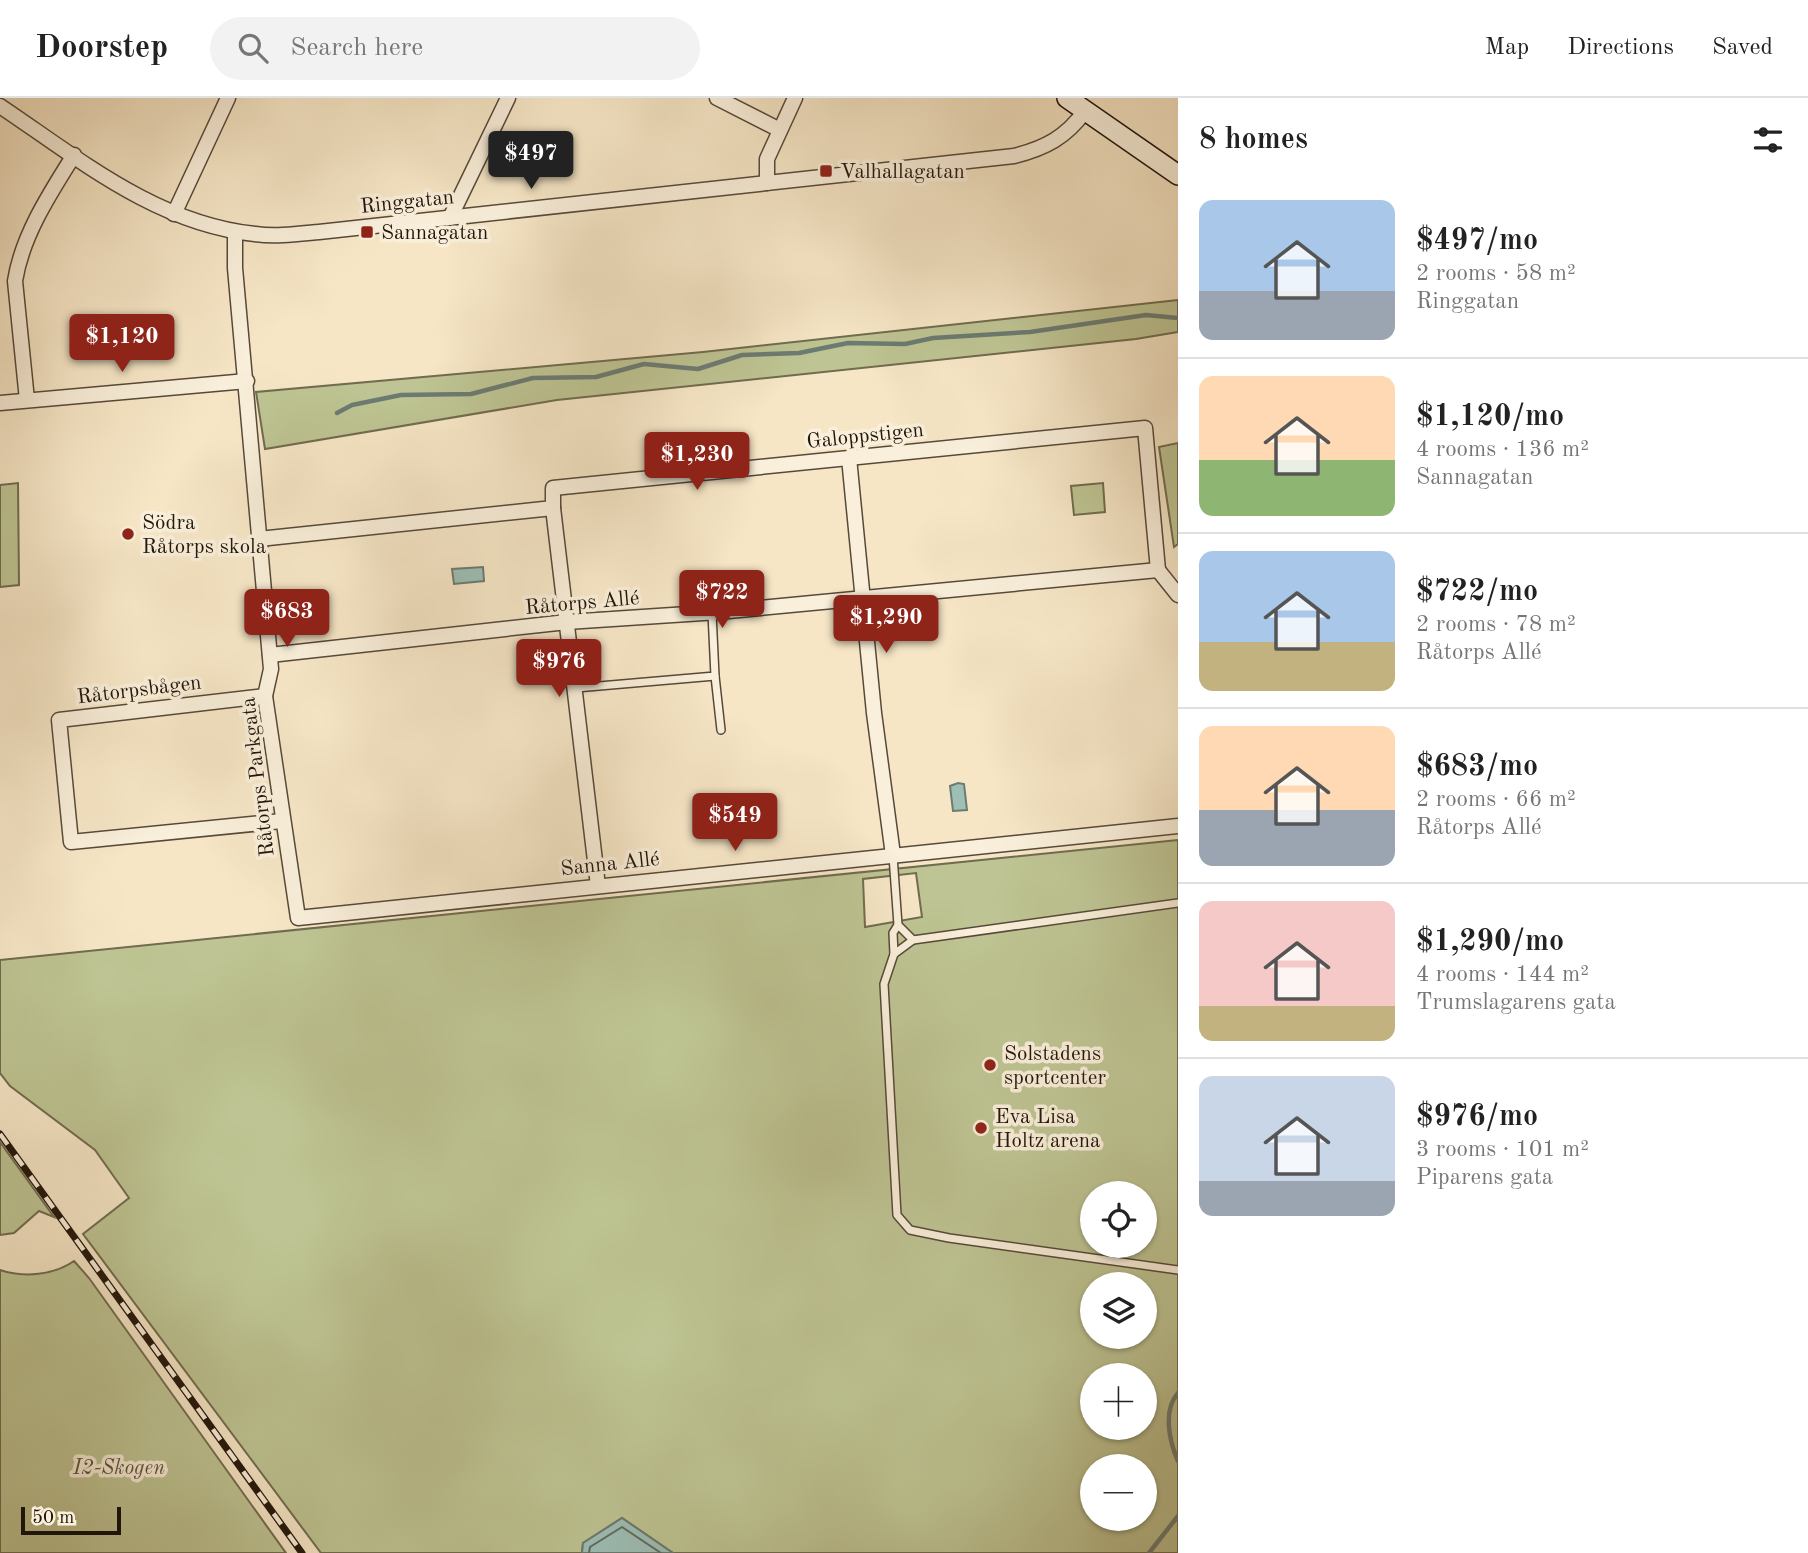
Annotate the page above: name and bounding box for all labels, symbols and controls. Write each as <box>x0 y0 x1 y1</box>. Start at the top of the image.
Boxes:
search box <box>210 17 700 80</box>
icon: search <box>234 29 272 67</box>
text: Doorstep <box>35 32 168 65</box>
text: Search here <box>290 35 423 61</box>
text: Map <box>1485 36 1529 60</box>
text: Directions <box>1567 36 1674 60</box>
text: Saved <box>1712 36 1773 60</box>
icon: filters <box>1749 121 1787 159</box>
text: 8 homes <box>1199 125 1308 155</box>
pin: $497 <box>490 132 572 191</box>
text: $497 <box>504 142 558 165</box>
place label: Valhallagatan <box>840 162 965 183</box>
marker: Valhallagatan <box>818 163 834 179</box>
street label: Ringgatan <box>359 187 455 218</box>
place label: Sannagatan <box>381 223 488 244</box>
marker: Sannagatan <box>359 224 375 240</box>
text: $497/mo <box>1416 226 1538 256</box>
icon: home <box>1255 228 1339 312</box>
text: 2 rooms · 58 m² <box>1416 262 1576 285</box>
text: Ringgatan <box>1416 290 1519 313</box>
pin: $1,120 <box>65 314 179 374</box>
text: $1,120 <box>85 325 159 348</box>
text: $1,120/mo <box>1416 402 1564 432</box>
icon: home <box>1255 404 1339 488</box>
street label: Galoppstigen <box>805 420 925 453</box>
pin: $1,230 <box>640 432 754 492</box>
text: 4 rooms · 136 m² <box>1416 438 1589 461</box>
text: $1,230 <box>660 443 734 466</box>
text: Sannagatan <box>1416 466 1533 489</box>
place label: Södra Råtorps skola <box>142 513 266 558</box>
marker: Södra Råtorps skola <box>120 526 136 542</box>
pin: $722 <box>681 570 763 630</box>
text: $722/mo <box>1416 577 1538 607</box>
icon: home <box>1255 579 1339 663</box>
text: $722 <box>695 581 749 604</box>
street label: Råtorps Allé <box>524 588 640 619</box>
pin: $683 <box>246 589 328 649</box>
pin: $1,290 <box>829 596 943 655</box>
text: $683 <box>260 600 314 623</box>
text: $1,290 <box>849 606 923 629</box>
text: 2 rooms · 78 m² <box>1416 613 1576 636</box>
pin: $976 <box>518 640 600 699</box>
text: Råtorps Allé <box>1416 641 1542 664</box>
text: $976 <box>532 650 586 673</box>
street label: Råtorpsbågen <box>76 672 203 709</box>
street label: Råtorps Parkgata <box>238 696 279 858</box>
text: $683/mo <box>1416 752 1538 782</box>
icon: home <box>1255 754 1339 838</box>
text: 2 rooms · 66 m² <box>1416 788 1576 811</box>
pin: $549 <box>694 794 776 853</box>
text: $549 <box>708 804 762 827</box>
text: Råtorps Allé <box>1416 816 1542 839</box>
street label: Sanna Allé <box>560 849 661 880</box>
text: $1,290/mo <box>1416 927 1564 957</box>
icon: home <box>1255 929 1339 1013</box>
text: 4 rooms · 144 m² <box>1416 963 1589 986</box>
text: Trumslagarens gata <box>1416 991 1616 1014</box>
place label: Solstadens sportcenter <box>1004 1044 1107 1089</box>
marker: Solstadens sportcenter <box>982 1057 998 1073</box>
text: $976/mo <box>1416 1102 1538 1132</box>
icon: home <box>1255 1104 1339 1188</box>
place label: Eva Lisa Holtz arena <box>995 1107 1100 1152</box>
marker: Eva Lisa Holtz arena <box>973 1120 989 1136</box>
text: 3 rooms · 101 m² <box>1416 1138 1589 1161</box>
text: Piparens gata <box>1416 1166 1553 1189</box>
map controls <box>1080 1181 1157 1531</box>
button: locate <box>1080 1181 1157 1258</box>
button: layers <box>1080 1272 1157 1349</box>
button: + <box>1080 1363 1157 1440</box>
button: − <box>1080 1454 1157 1531</box>
park label: I2-Skogen <box>72 1458 165 1479</box>
scale bar <box>21 1504 121 1536</box>
text: 50 m <box>32 1509 74 1528</box>

